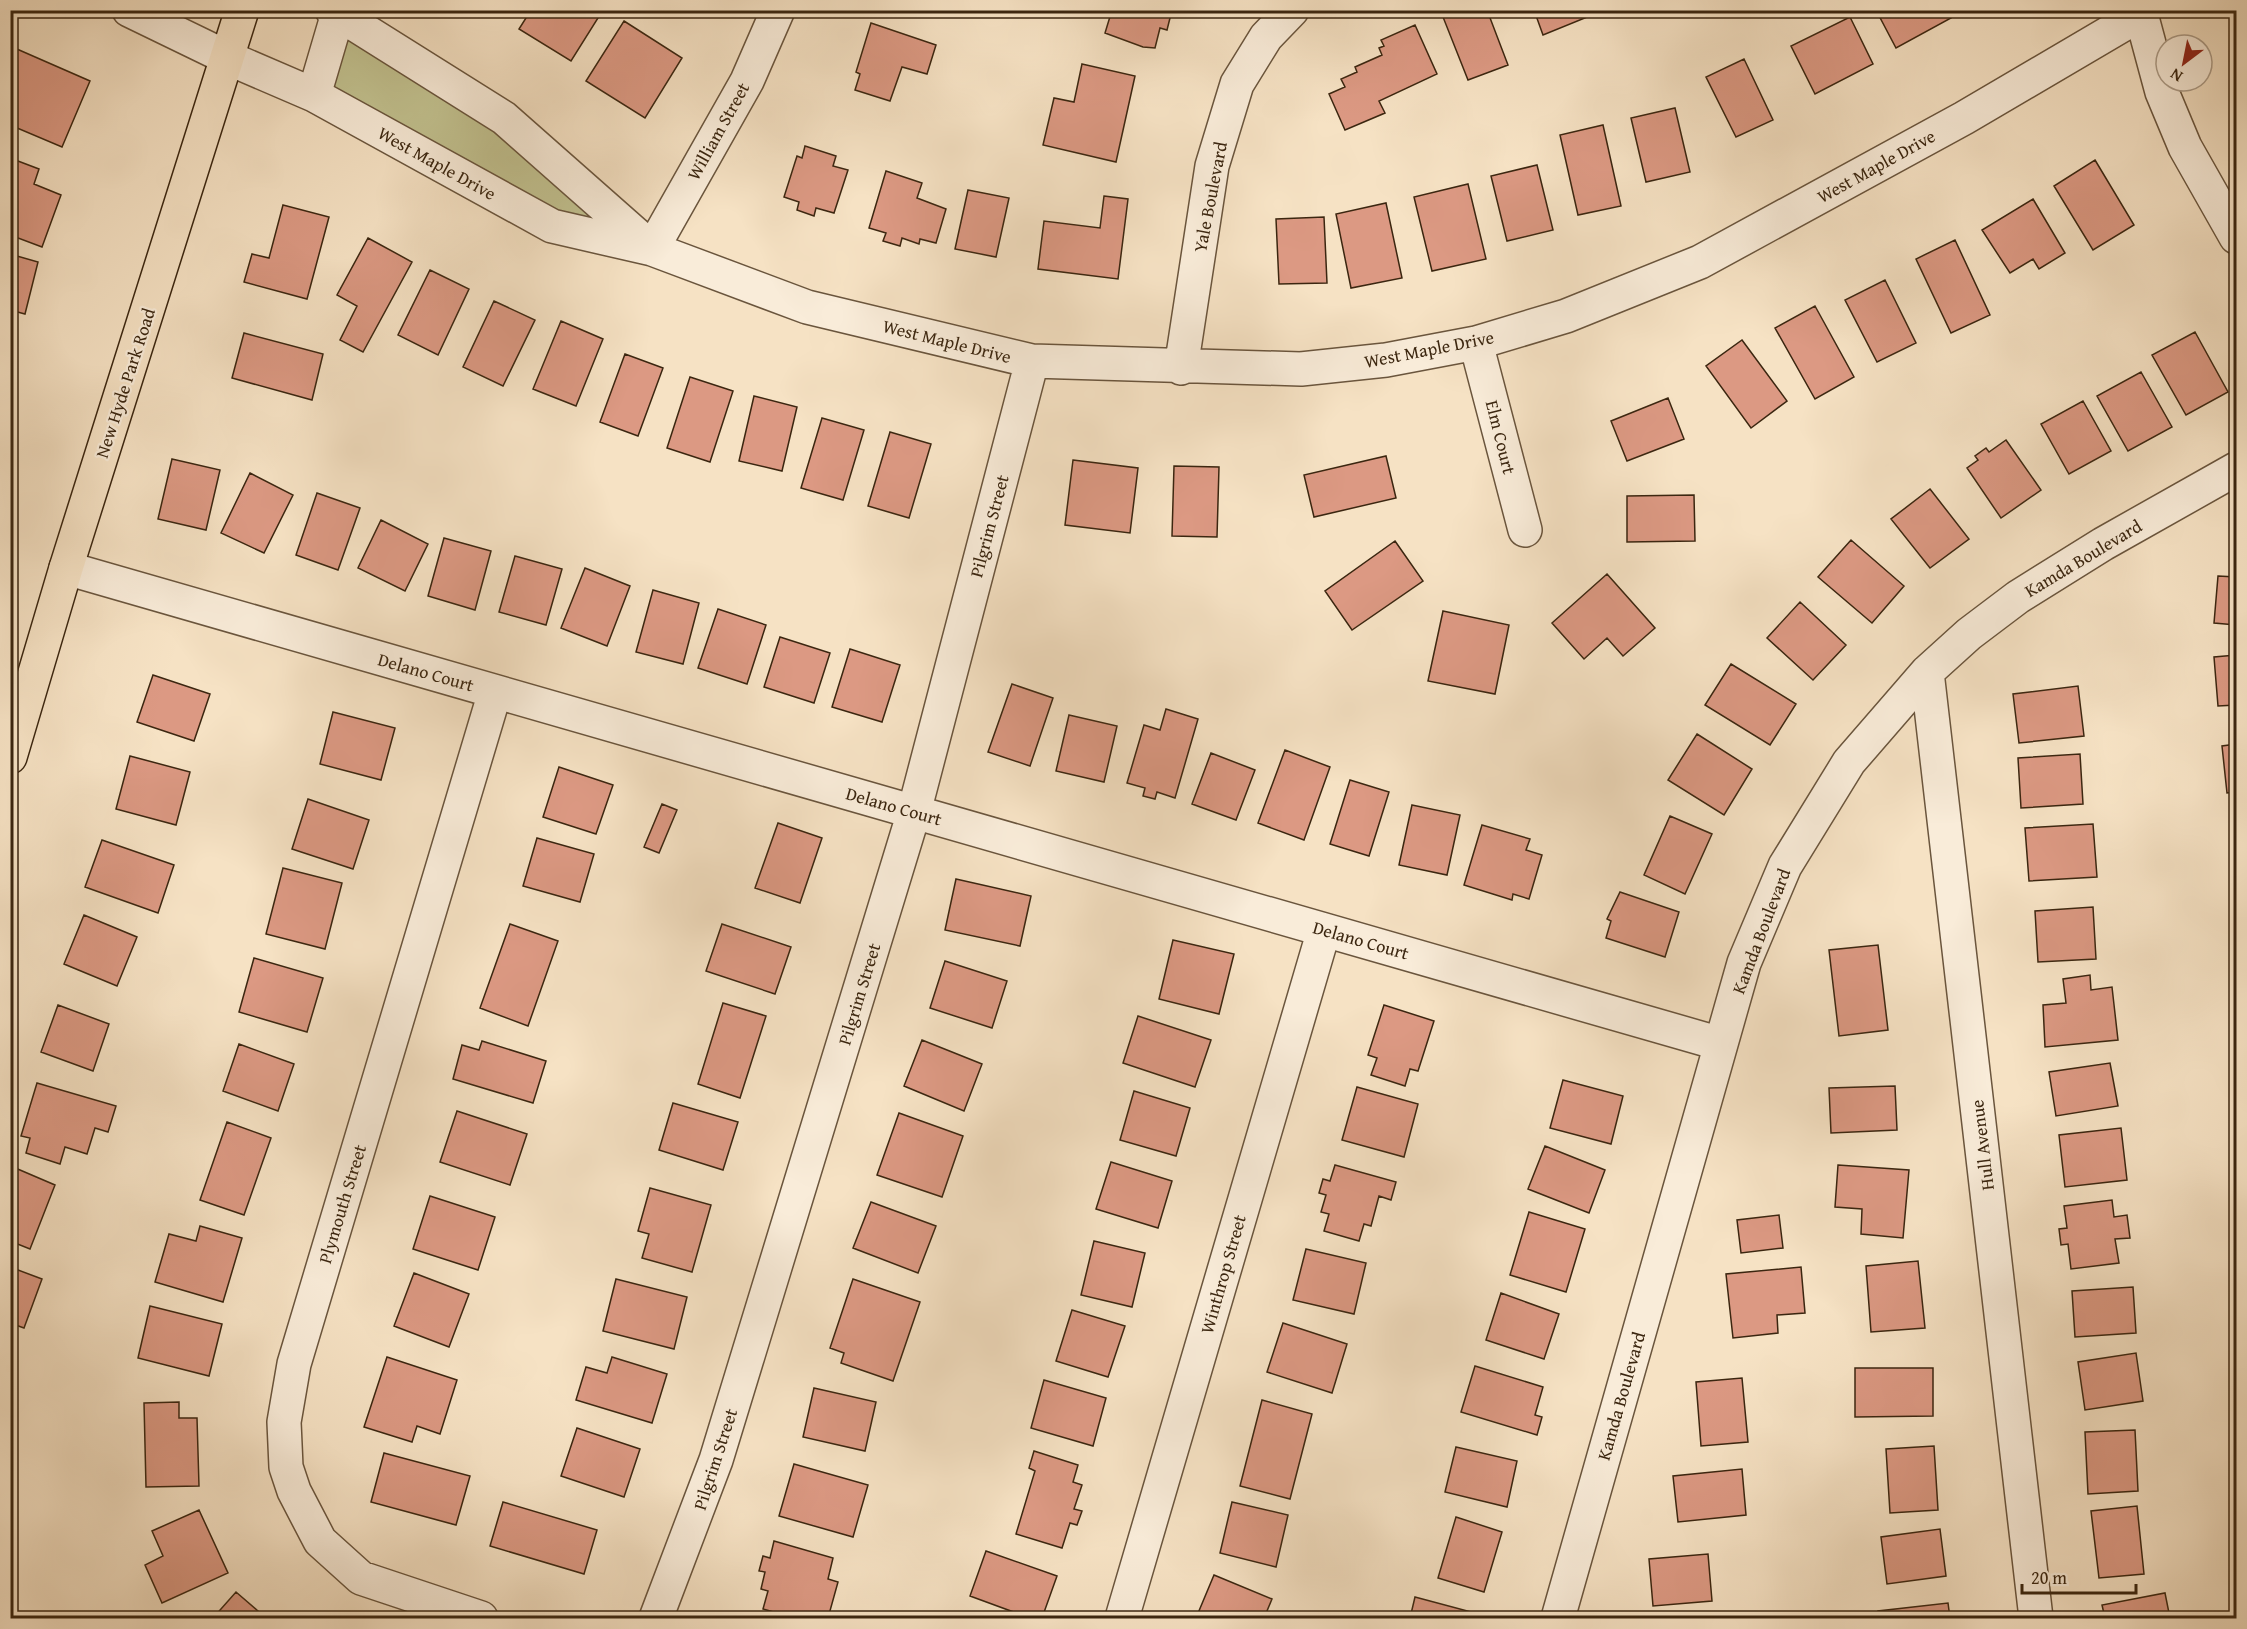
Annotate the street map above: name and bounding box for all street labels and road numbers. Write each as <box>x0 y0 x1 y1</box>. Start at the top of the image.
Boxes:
street label: William Street <box>680 77 756 185</box>
street label: West Maple Drive <box>373 119 501 207</box>
street label: West Maple Drive <box>1812 122 1940 210</box>
street label: Yale Boulevard <box>1186 139 1234 255</box>
street label: New Hyde Park Road <box>88 304 162 461</box>
street label: West Maple Drive <box>880 312 1014 370</box>
street label: West Maple Drive <box>1362 323 1496 375</box>
street label: Elm Court <box>1479 397 1523 477</box>
street label: Pilgrim Street <box>962 471 1016 580</box>
street label: Kamda Boulevard <box>2019 512 2147 604</box>
street label: Delano Court <box>375 645 478 699</box>
street label: Delano Court <box>843 779 946 833</box>
street label: Kamda Boulevard <box>1725 864 1797 998</box>
street label: Delano Court <box>1310 913 1413 967</box>
street label: Pilgrim Street <box>831 939 888 1048</box>
street label: Hull Avenue <box>1963 1098 2001 1192</box>
street label: Plymouth Street <box>311 1140 373 1267</box>
street label: Winthrop Street <box>1193 1211 1253 1337</box>
street label: Kamda Boulevard <box>1590 1328 1652 1463</box>
street label: Pilgrim Street <box>686 1404 744 1513</box>

